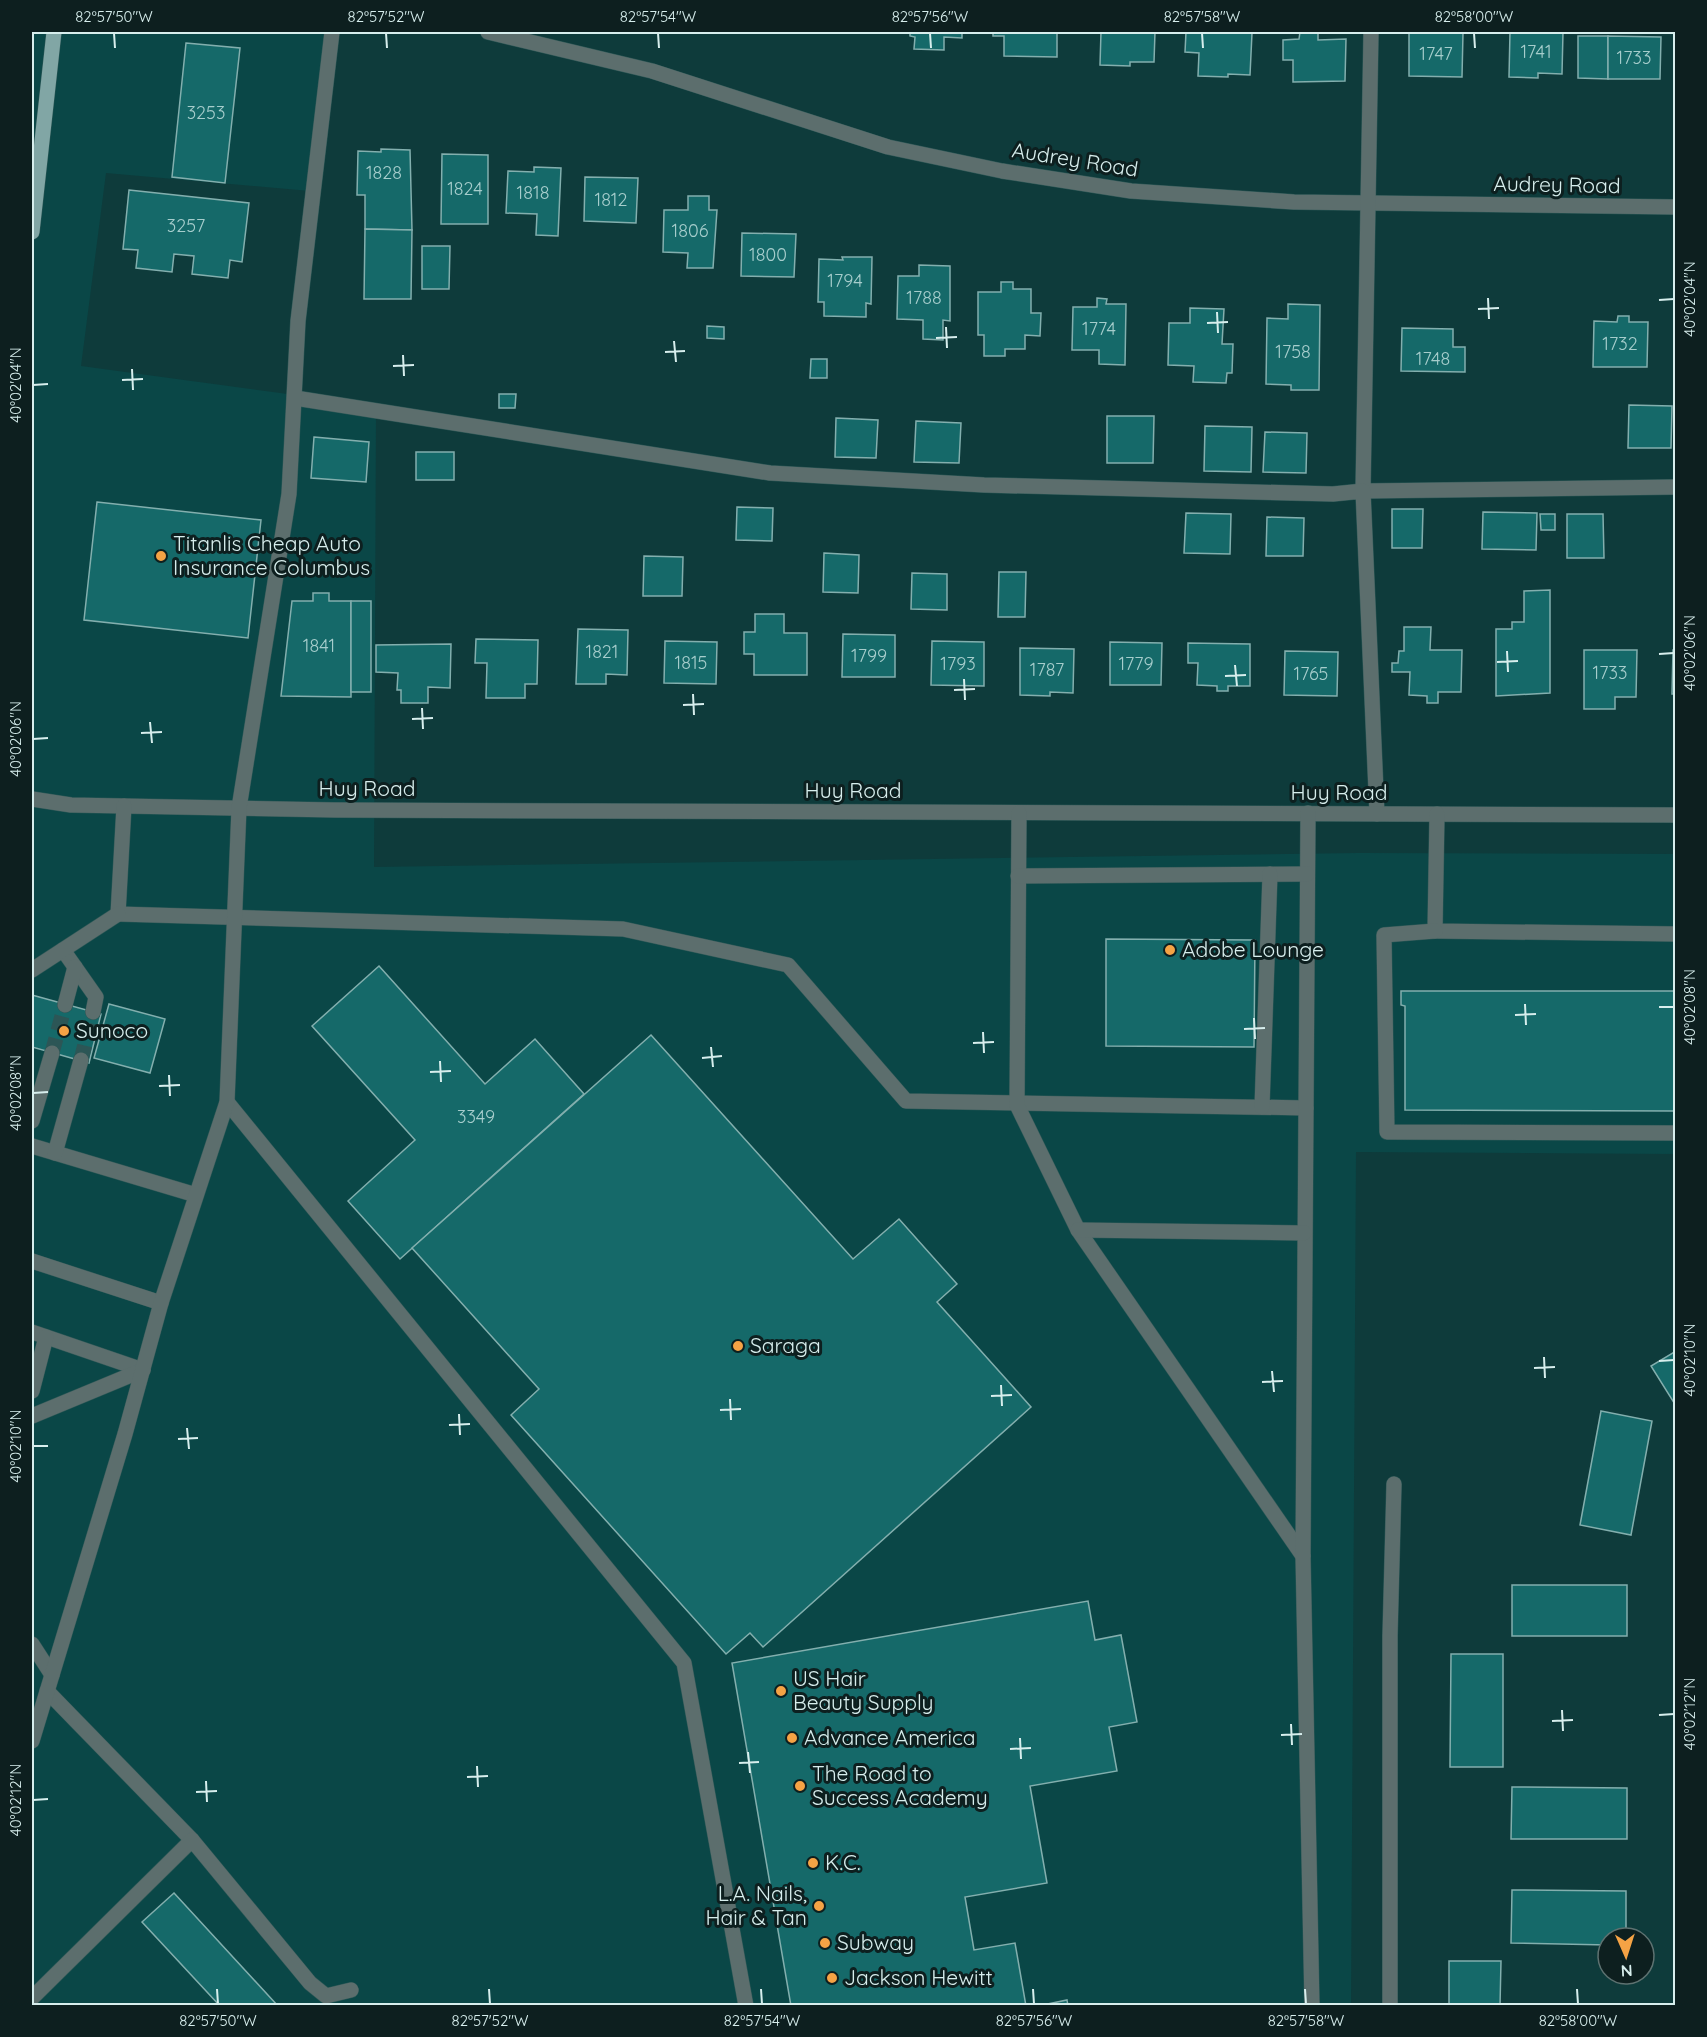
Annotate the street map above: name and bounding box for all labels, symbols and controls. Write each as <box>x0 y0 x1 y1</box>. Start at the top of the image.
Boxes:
text: 82°57'50"W <box>75 7 153 26</box>
text: 82°57'52"W <box>348 7 425 26</box>
text: 82°57'54"W <box>620 7 697 26</box>
text: 82°57'56"W <box>892 7 969 26</box>
text: 82°57'58"W <box>1164 7 1241 26</box>
text: 82°58'00"W <box>1435 7 1514 26</box>
house number: 1741 <box>1520 40 1552 63</box>
house number: 1747 <box>1419 42 1453 65</box>
house number: 1733 <box>1617 46 1651 69</box>
house number: 3253 <box>187 101 225 124</box>
street label: Audrey Road <box>1010 136 1140 182</box>
house number: 1828 <box>366 161 402 184</box>
street label: Audrey Road <box>1493 170 1621 198</box>
house number: 1824 <box>447 177 483 200</box>
house number: 1818 <box>517 181 549 204</box>
house number: 1812 <box>594 188 628 211</box>
house number: 3257 <box>167 214 205 237</box>
house number: 1806 <box>672 219 709 242</box>
house number: 1800 <box>749 243 787 266</box>
text: 40°02'04"N <box>1680 261 1699 337</box>
house number: 1794 <box>827 269 863 292</box>
house number: 1788 <box>906 286 942 309</box>
house number: 1774 <box>1082 317 1116 340</box>
house number: 1732 <box>1602 332 1638 355</box>
house number: 1758 <box>1275 340 1311 363</box>
text: 40°02'04"N <box>6 347 25 423</box>
house number: 1748 <box>1416 347 1450 370</box>
place label: Titanlis Cheap Auto Insurance Columbus <box>173 530 370 580</box>
marker: Titanlis Cheap Auto Insurance Columbus <box>154 549 168 563</box>
text: 40°02'06"N <box>1680 615 1699 691</box>
house number: 1841 <box>303 634 335 657</box>
house number: 1821 <box>585 640 619 663</box>
house number: 1799 <box>851 644 887 667</box>
house number: 1815 <box>675 651 707 674</box>
house number: 1793 <box>940 652 976 675</box>
house number: 1779 <box>1118 652 1154 675</box>
house number: 1787 <box>1030 658 1064 681</box>
house number: 1733 <box>1593 661 1627 684</box>
house number: 1765 <box>1294 662 1328 685</box>
text: 40°02'06"N <box>6 701 25 777</box>
street label: Huy Road <box>319 775 415 801</box>
street label: Huy Road <box>805 777 901 803</box>
street label: Huy Road <box>1291 779 1387 805</box>
place label: Adobe Lounge <box>1182 936 1324 962</box>
marker: Adobe Lounge <box>1163 943 1177 957</box>
text: 40°02'08"N <box>1680 969 1699 1045</box>
place label: Sunoco <box>76 1017 148 1043</box>
marker: Sunoco <box>57 1024 71 1038</box>
text: 40°02'08"N <box>6 1055 25 1131</box>
house number: 3349 <box>457 1105 495 1128</box>
text: 40°02'10"N <box>1680 1323 1699 1397</box>
place label: Saraga <box>750 1332 821 1358</box>
marker: Saraga <box>731 1339 745 1353</box>
text: 40°02'10"N <box>6 1409 25 1483</box>
place label: US Hair Beauty Supply <box>793 1665 934 1715</box>
text: 40°02'12"N <box>1680 1678 1699 1750</box>
marker: US Hair Beauty Supply <box>774 1684 788 1698</box>
place label: Advance America <box>804 1724 976 1750</box>
marker: Advance America <box>785 1731 799 1745</box>
place label: The Road to Success Academy <box>812 1760 988 1810</box>
text: 40°02'12"N <box>6 1764 25 1836</box>
marker: The Road to Success Academy <box>793 1779 807 1793</box>
place label: K.C. <box>825 1849 861 1875</box>
marker: K.C. <box>806 1856 820 1870</box>
place label: L.A. Nails, Hair & Tan <box>705 1880 807 1930</box>
marker: L.A. Nails, Hair & Tan <box>812 1899 826 1913</box>
north arrow <box>1596 1926 1656 1986</box>
place label: Subway <box>837 1929 914 1955</box>
marker: Subway <box>818 1936 832 1950</box>
text: N <box>1620 1961 1633 1981</box>
place label: Jackson Hewitt <box>844 1964 993 1990</box>
marker: Jackson Hewitt <box>825 1971 839 1985</box>
text: 82°57'50"W <box>179 2011 257 2030</box>
text: 82°57'52"W <box>452 2011 529 2030</box>
text: 82°57'54"W <box>724 2011 801 2030</box>
text: 82°57'56"W <box>996 2011 1073 2030</box>
text: 82°57'58"W <box>1268 2011 1345 2030</box>
text: 82°58'00"W <box>1539 2011 1618 2030</box>

